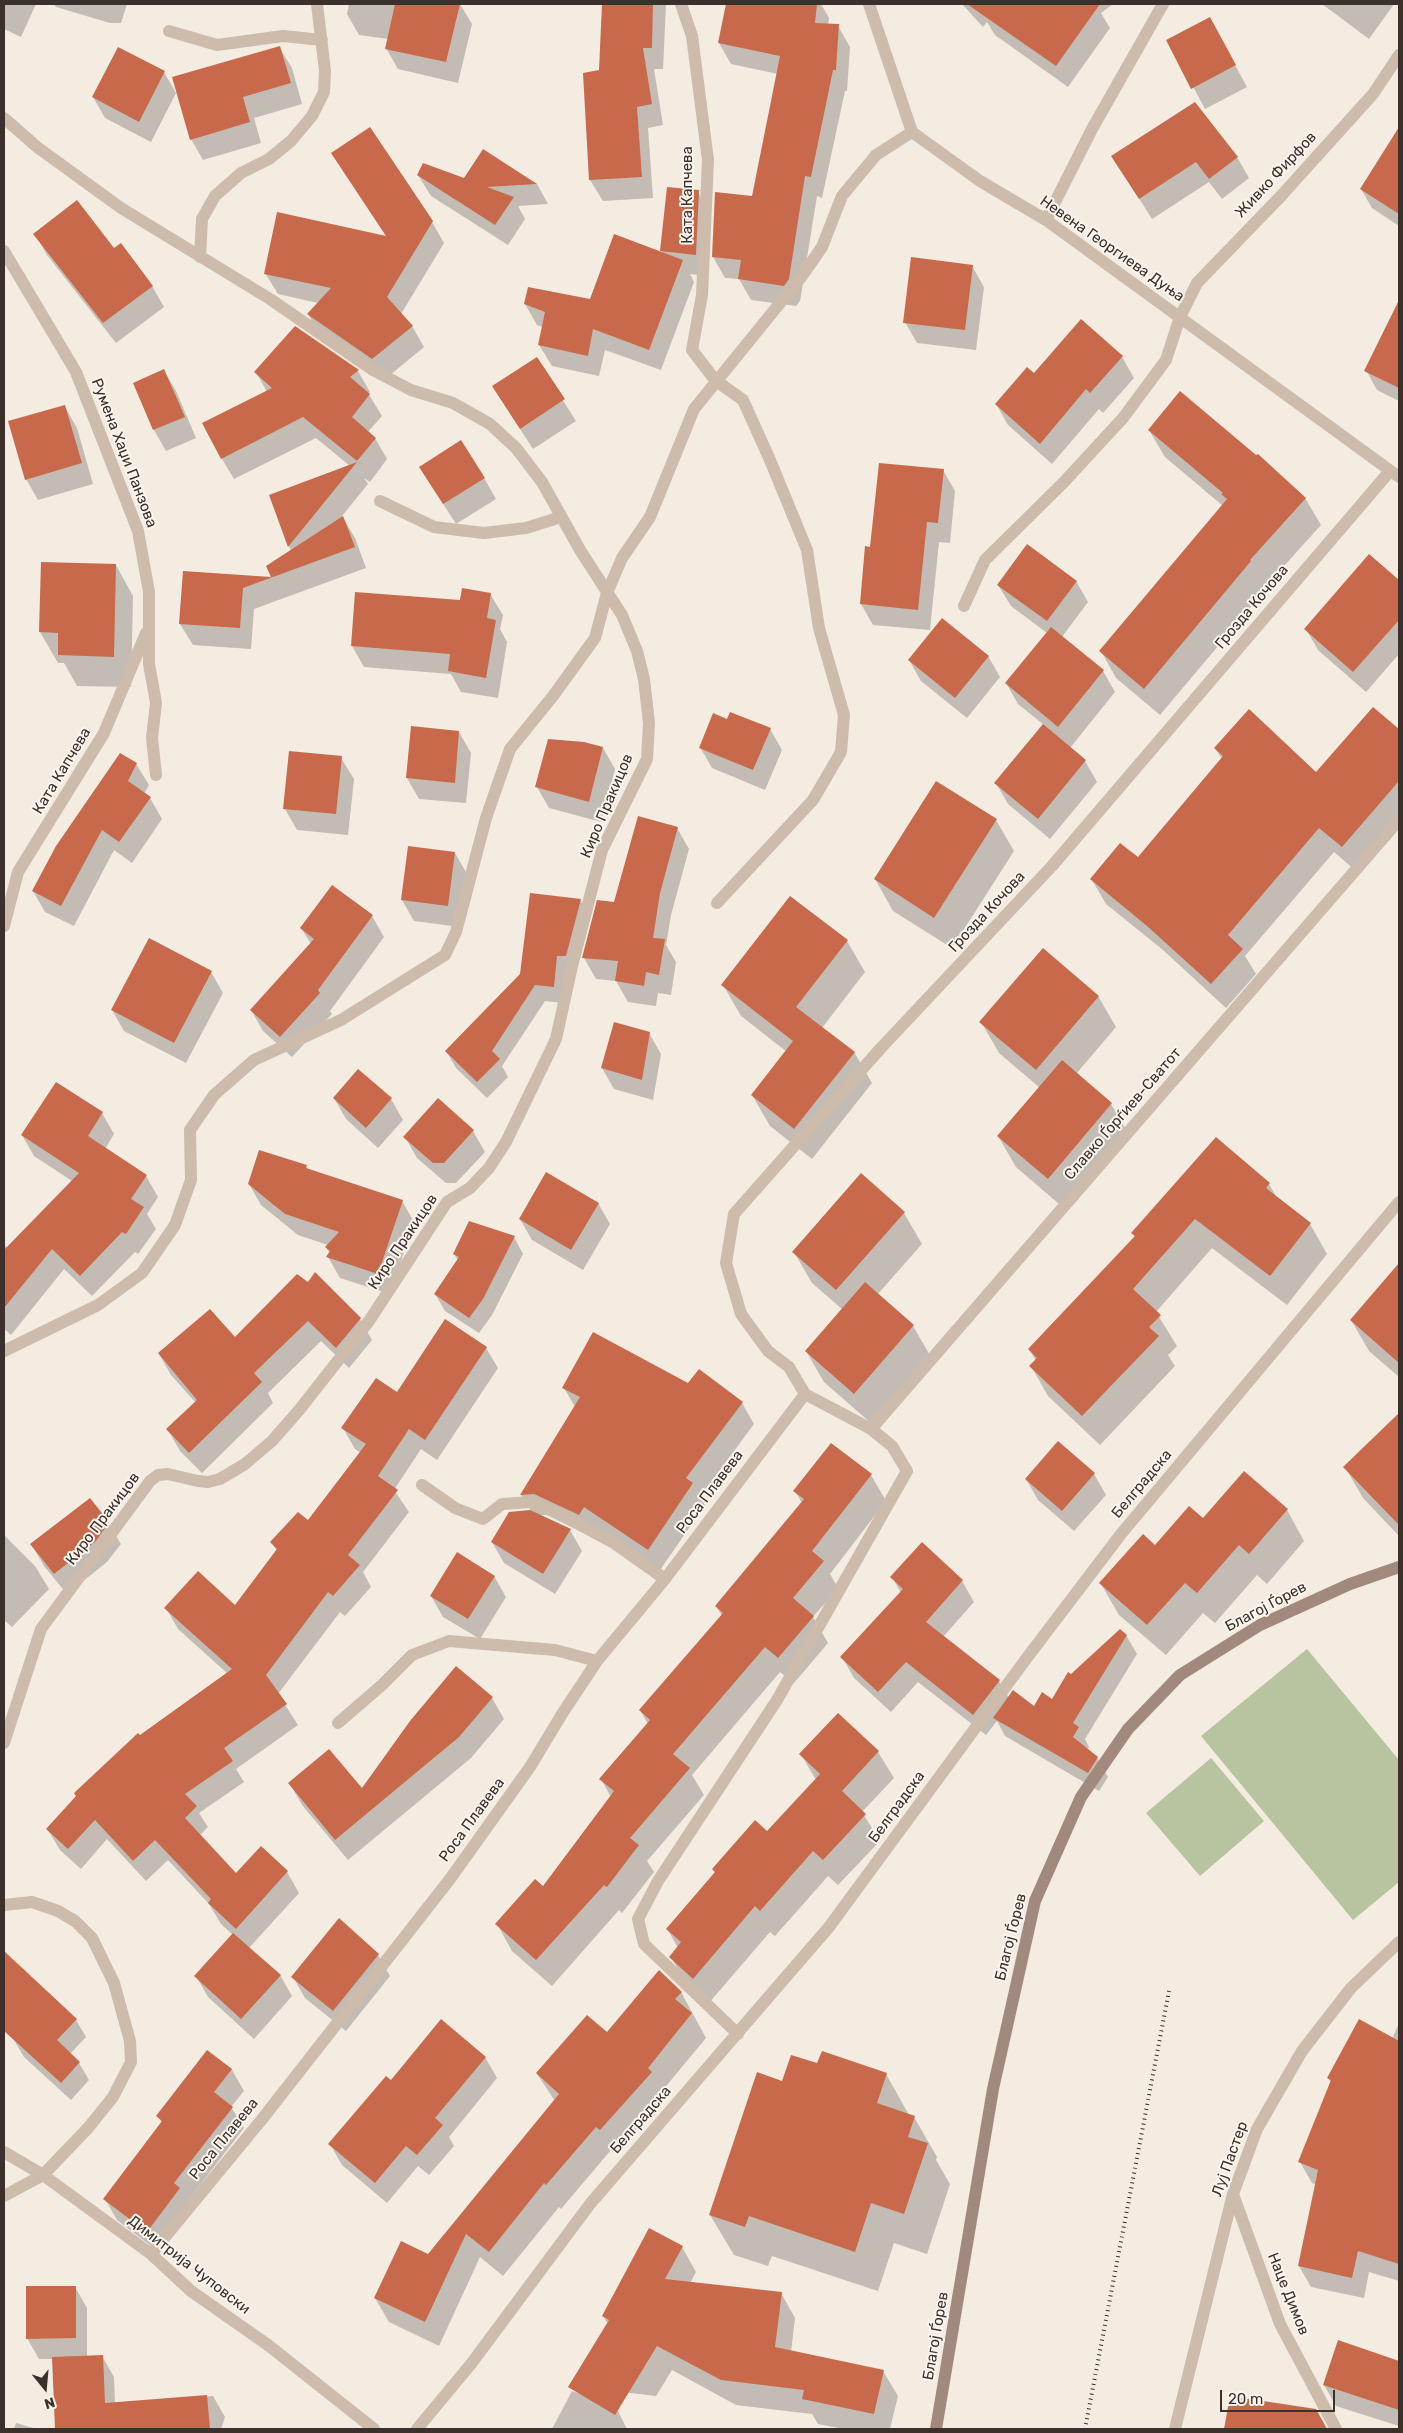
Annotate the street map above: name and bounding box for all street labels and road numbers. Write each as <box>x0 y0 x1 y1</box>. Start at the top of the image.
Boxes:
street label: Живко Фирфов <box>1232 128 1320 222</box>
street label: Ката Капчева <box>679 146 697 244</box>
street label: Невена Георгиева Дуња <box>1036 192 1188 306</box>
street label: Румена Хаџи Панзова <box>87 376 161 530</box>
street label: Грозда Кочова <box>1212 561 1292 653</box>
street label: Ката Капчева <box>29 725 95 817</box>
street label: Киро Пракицов <box>577 751 637 861</box>
street label: Грозда Кочова <box>945 868 1029 956</box>
street label: Славко Ѓорѓиев-Сватот <box>1061 1044 1185 1184</box>
street label: Киро Пракицов <box>364 1191 442 1293</box>
street label: Белградска <box>1108 1446 1176 1522</box>
street label: Роса Плавева <box>673 1447 747 1537</box>
street label: Киро Пракицов <box>62 1469 144 1569</box>
street label: Благој Ѓорев <box>1222 1578 1310 1636</box>
street label: Белградска <box>865 1768 929 1846</box>
street label: Роса Плавева <box>435 1774 509 1866</box>
street label: Благој Ѓорев <box>991 1891 1031 1983</box>
street label: Белградска <box>607 2082 675 2158</box>
street label: Роса Плавева <box>186 2095 262 2183</box>
street label: Луј Пастер <box>1208 2119 1252 2199</box>
street label: Димитрија Чуповски <box>124 2212 254 2318</box>
street label: Наце Димов <box>1263 2250 1313 2338</box>
street label: Благој Ѓорев <box>919 2290 953 2382</box>

